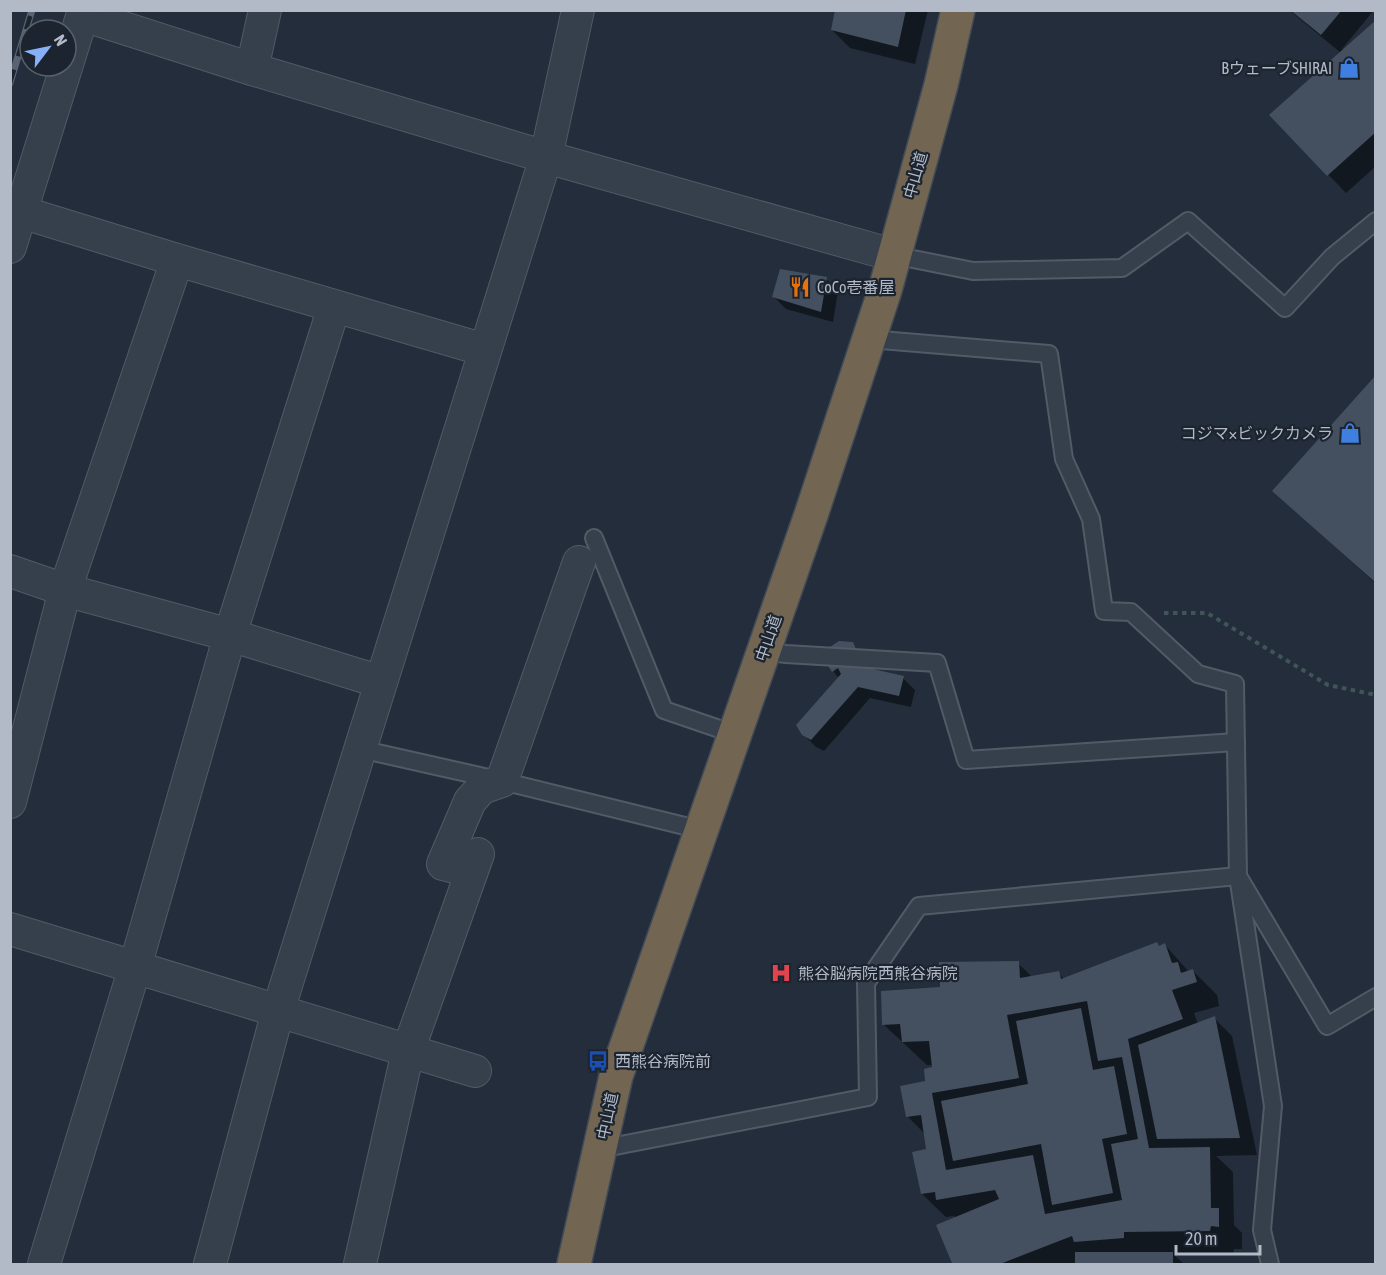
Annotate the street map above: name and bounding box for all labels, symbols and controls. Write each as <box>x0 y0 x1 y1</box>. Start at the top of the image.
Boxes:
north arrow <box>18 18 78 78</box>
text: N <box>51 31 71 49</box>
shop icon: BウェーブSHIRAI <box>1337 56 1361 80</box>
place label: BウェーブSHIRAI <box>1221 59 1332 77</box>
street label: 中山道 <box>900 149 930 201</box>
restaurant icon: CoCo壱番屋 <box>788 275 812 299</box>
place label: CoCo壱番屋 <box>817 278 894 296</box>
shop icon: コジマ×ビックカメラ <box>1338 421 1362 445</box>
place label: コジマ×ビックカメラ <box>1181 424 1333 442</box>
street label: 中山道 <box>752 612 784 664</box>
hospital icon: 熊谷脳病院西熊谷病院 <box>769 961 793 985</box>
place label: 熊谷脳病院西熊谷病院 <box>798 964 958 982</box>
bus stop icon: 西熊谷病院前 <box>586 1049 610 1073</box>
place label: 西熊谷病院前 <box>615 1052 711 1070</box>
street label: 中山道 <box>593 1091 621 1141</box>
scale bar <box>1176 1218 1260 1256</box>
text: 20 m <box>1185 1228 1217 1249</box>

